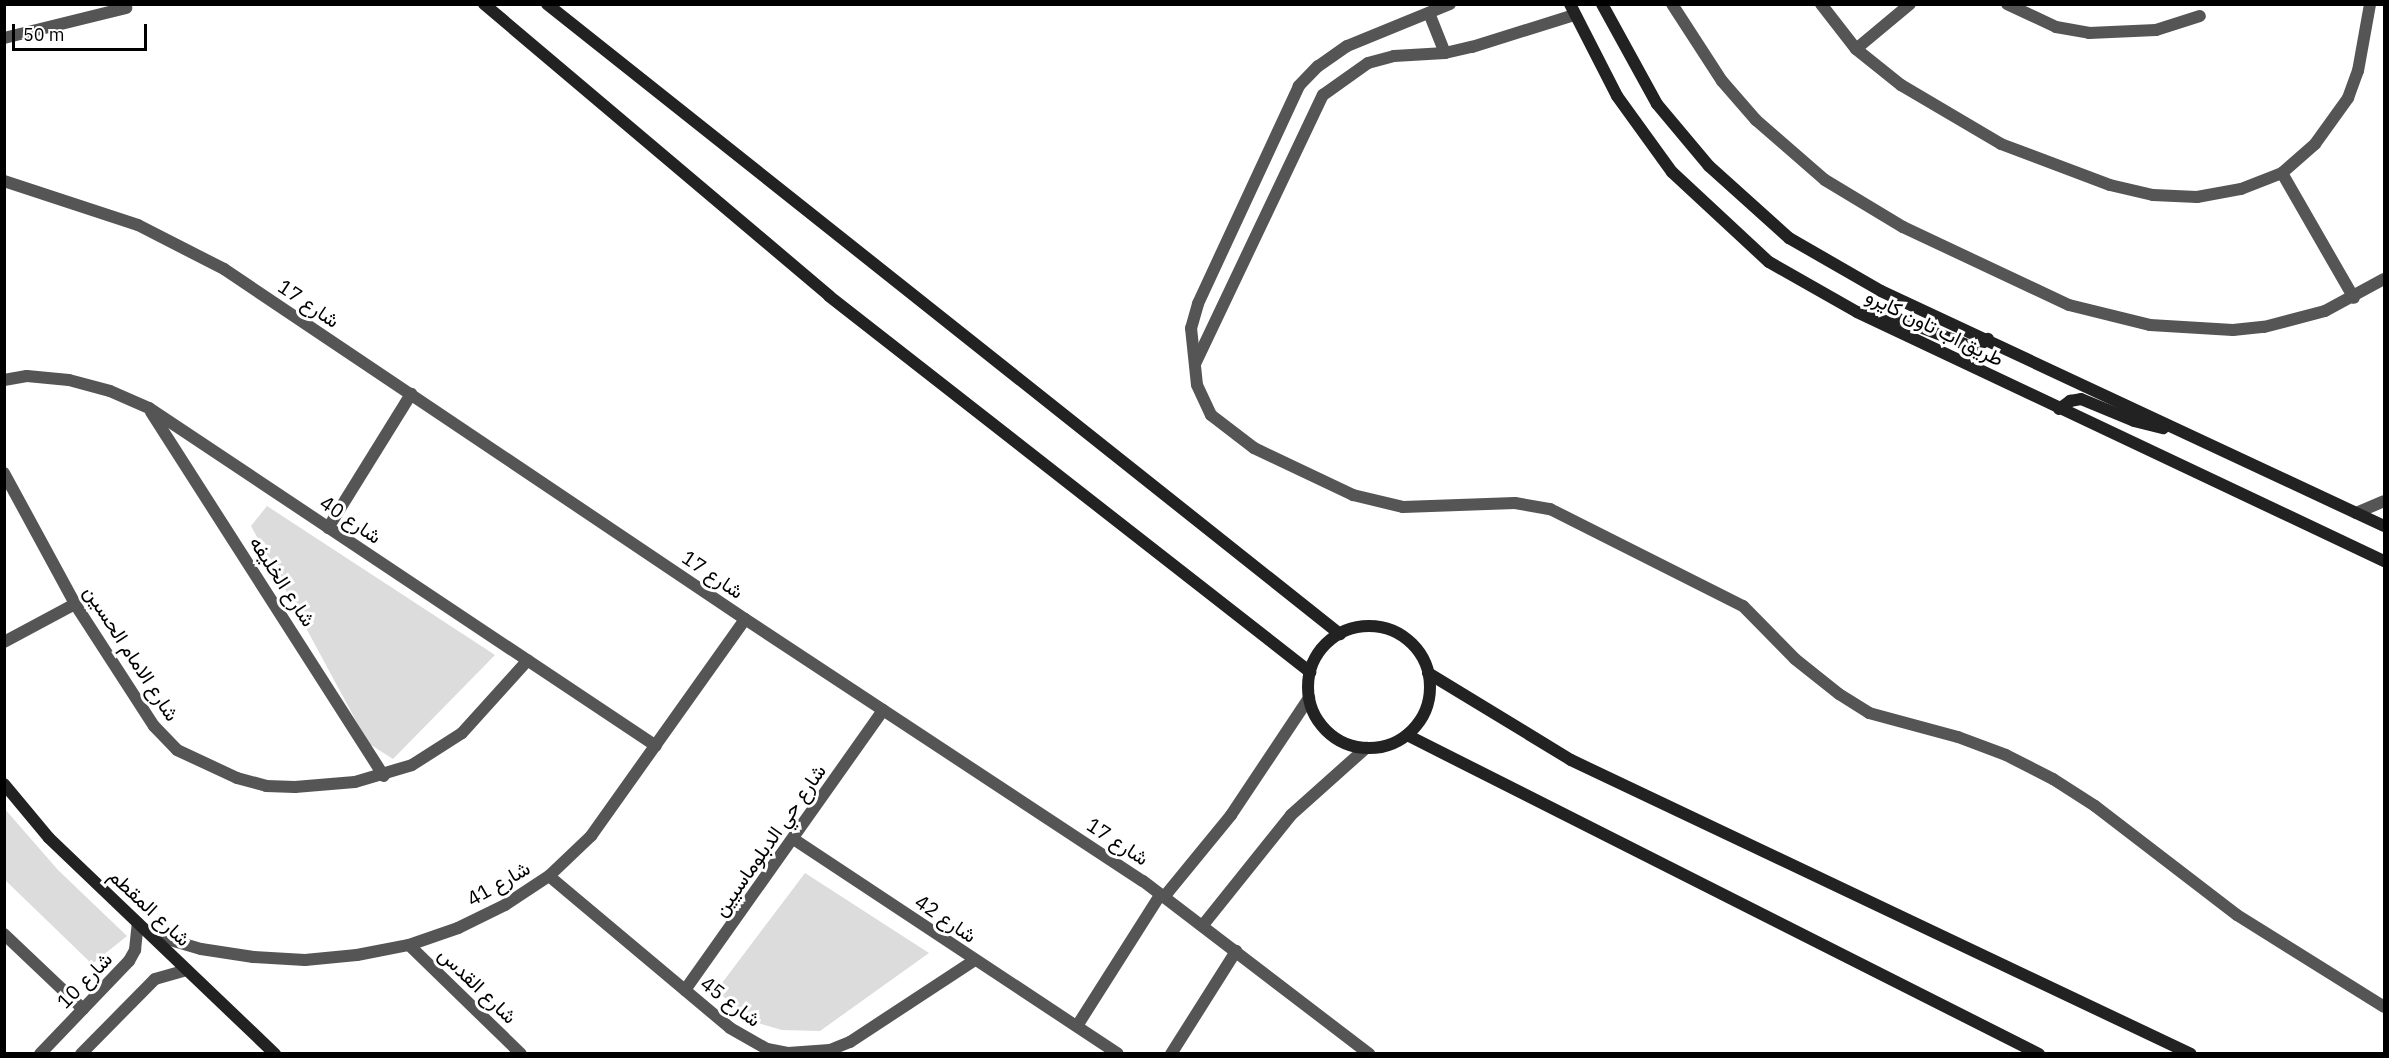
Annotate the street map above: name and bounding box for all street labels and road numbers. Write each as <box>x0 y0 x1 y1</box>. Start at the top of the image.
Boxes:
street label: شارع 17 <box>274 274 344 332</box>
street label: طريق اب تاون كايرو <box>1862 283 2008 371</box>
street label: شارع 40 <box>316 490 386 548</box>
street label: شارع الخليفه <box>245 531 321 631</box>
street label: شارع 17 <box>678 545 748 603</box>
street label: شارع الامام الحسين <box>79 581 185 725</box>
street label: شارع حي الدبلوماسيين <box>707 759 831 921</box>
street label: شارع 17 <box>1083 812 1153 870</box>
street label: شارع 41 <box>462 855 534 911</box>
street label: شارع المقطم <box>104 863 196 951</box>
street label: شارع 42 <box>911 889 981 947</box>
street label: شارع القدس <box>434 942 522 1028</box>
street label: شارع 10 <box>51 947 117 1013</box>
street label: شارع 45 <box>696 971 766 1031</box>

